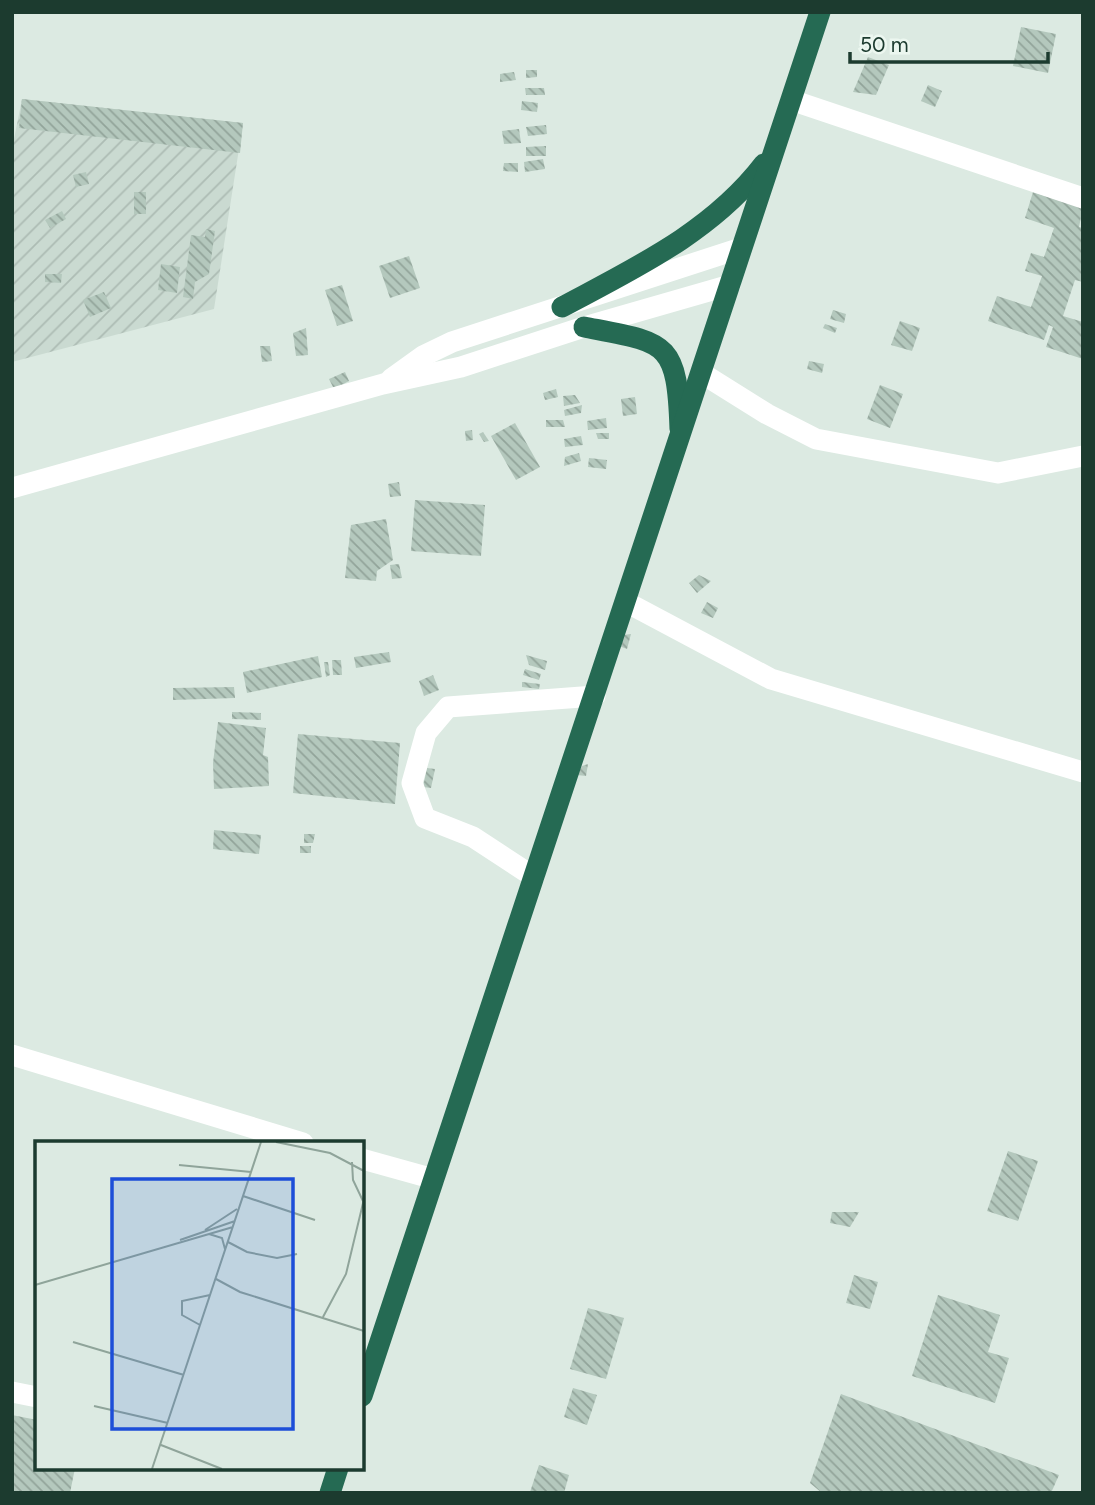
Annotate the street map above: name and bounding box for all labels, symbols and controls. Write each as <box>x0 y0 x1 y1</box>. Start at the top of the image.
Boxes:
scale bar <box>850 21 1048 65</box>
text: 50 m <box>860 32 909 57</box>
inset map <box>35 1141 364 1470</box>

